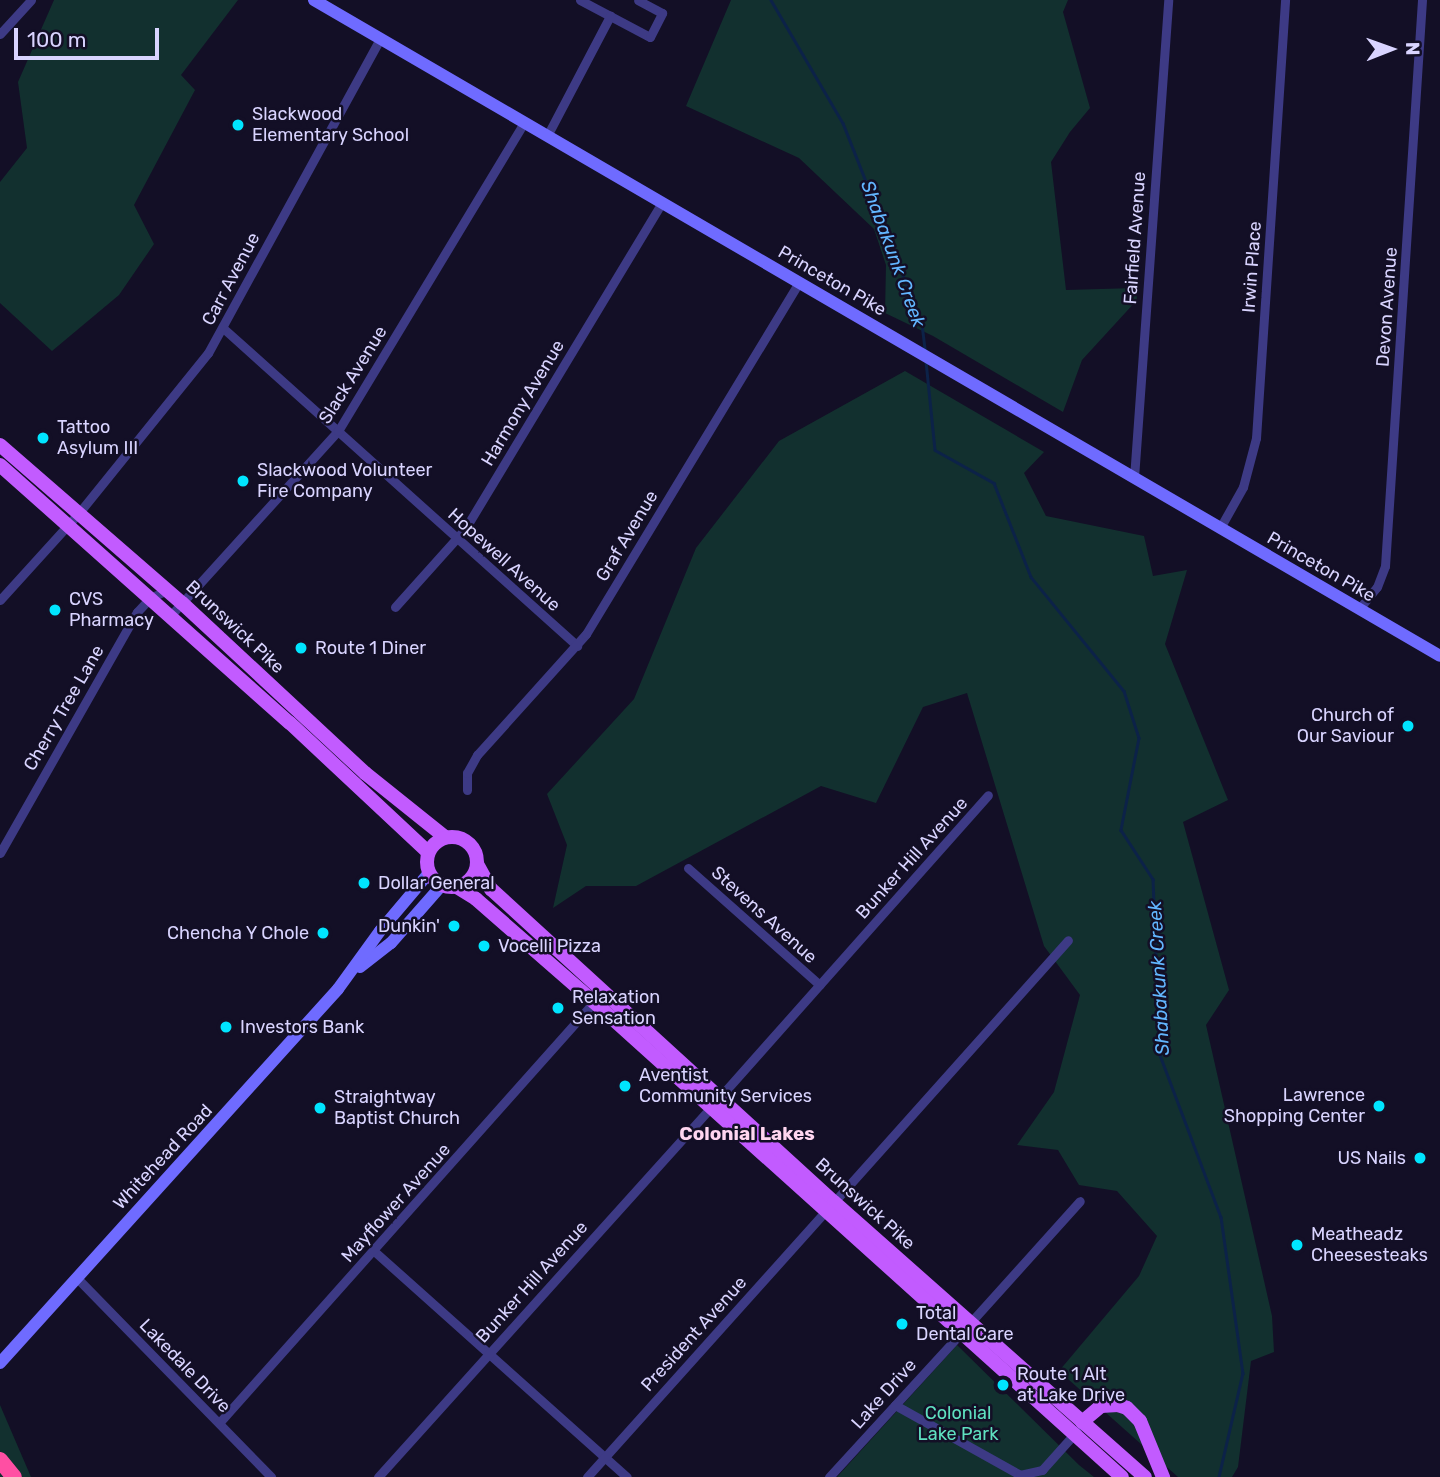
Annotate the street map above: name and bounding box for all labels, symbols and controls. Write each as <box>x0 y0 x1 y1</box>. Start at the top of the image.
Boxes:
scale bar <box>18 14 163 58</box>
north arrow <box>1356 14 1426 84</box>
text: 100 m <box>27 27 86 52</box>
text: N <box>1401 42 1424 56</box>
place label: Slackwood Elementary School <box>252 104 410 146</box>
marker: Slackwood Elementary School <box>230 117 246 133</box>
street label: Fairfield Avenue <box>1120 171 1150 305</box>
water label: Shabakunk Creek <box>856 177 930 331</box>
street label: Irwin Place <box>1238 220 1266 314</box>
street label: Carr Avenue <box>197 228 265 330</box>
street label: Princeton Pike <box>774 241 890 321</box>
street label: Devon Avenue <box>1372 246 1402 368</box>
street label: Slack Avenue <box>314 322 392 428</box>
street label: Harmony Avenue <box>477 336 569 470</box>
place label: Tattoo Asylum III <box>57 417 138 460</box>
marker: Tattoo Asylum III <box>35 430 51 446</box>
place label: Slackwood Volunteer Fire Company <box>257 460 433 503</box>
marker: Slackwood Volunteer Fire Company <box>235 473 251 489</box>
street label: Graf Avenue <box>591 486 663 586</box>
street label: Hopewell Avenue <box>443 504 565 616</box>
street label: Princeton Pike <box>1263 527 1379 607</box>
street label: Brunswick Pike <box>181 576 289 678</box>
place label: CVS Pharmacy <box>69 589 154 632</box>
marker: CVS Pharmacy <box>47 602 63 618</box>
place label: Route 1 Diner <box>315 637 426 659</box>
marker: Route 1 Diner <box>293 640 309 656</box>
street label: Cherry Tree Lane <box>19 641 109 775</box>
place label: Church of Our Saviour <box>1296 705 1394 748</box>
marker: Church of Our Saviour <box>1400 718 1416 734</box>
street label: Bunker Hill Avenue <box>851 792 973 924</box>
street label: Stevens Avenue <box>707 862 821 968</box>
place label: Dollar General <box>378 872 495 894</box>
marker: Dollar General <box>356 875 372 891</box>
water label: Shabakunk Creek <box>1144 900 1174 1056</box>
place label: Dunkin' <box>378 915 440 937</box>
marker: Dunkin' <box>446 918 462 934</box>
place label: Chencha Y Chole <box>166 922 309 944</box>
marker: Chencha Y Chole <box>315 925 331 941</box>
place label: Vocelli Pizza <box>498 935 601 957</box>
marker: Vocelli Pizza <box>476 938 492 954</box>
place label: Relaxation Sensation <box>572 987 660 1030</box>
marker: Relaxation Sensation <box>550 1000 566 1016</box>
place label: Investors Bank <box>240 1016 364 1038</box>
marker: Investors Bank <box>218 1019 234 1035</box>
place label: Aventist Community Services <box>639 1065 812 1108</box>
marker: Aventist Community Services <box>617 1078 633 1094</box>
place label: Lawrence Shopping Center <box>1224 1085 1365 1128</box>
place label: Straightway Baptist Church <box>334 1087 460 1130</box>
marker: Lawrence Shopping Center <box>1371 1098 1387 1114</box>
street label: Whitehead Road <box>109 1100 217 1214</box>
marker: Straightway Baptist Church <box>312 1100 328 1116</box>
district label: Colonial Lakes <box>679 1123 815 1145</box>
street label: Mayflower Avenue <box>337 1139 455 1267</box>
place label: US Nails <box>1337 1147 1406 1169</box>
marker: US Nails <box>1412 1150 1428 1166</box>
street label: Brunswick Pike <box>811 1154 919 1254</box>
street label: Bunker Hill Avenue <box>471 1216 593 1348</box>
place label: Meatheadz Cheesesteaks <box>1311 1224 1428 1266</box>
marker: Meatheadz Cheesesteaks <box>1289 1237 1305 1253</box>
street label: President Avenue <box>636 1272 752 1396</box>
place label: Total Dental Care <box>916 1303 1014 1346</box>
street label: Lakedale Drive <box>135 1315 235 1417</box>
marker: Total Dental Care <box>894 1316 910 1332</box>
street label: Lake Drive <box>847 1355 921 1433</box>
place label: Route 1 Alt at Lake Drive <box>1017 1364 1125 1406</box>
marker: Route 1 Alt at Lake Drive <box>995 1377 1011 1393</box>
park label: Colonial Lake Park <box>918 1403 998 1446</box>

